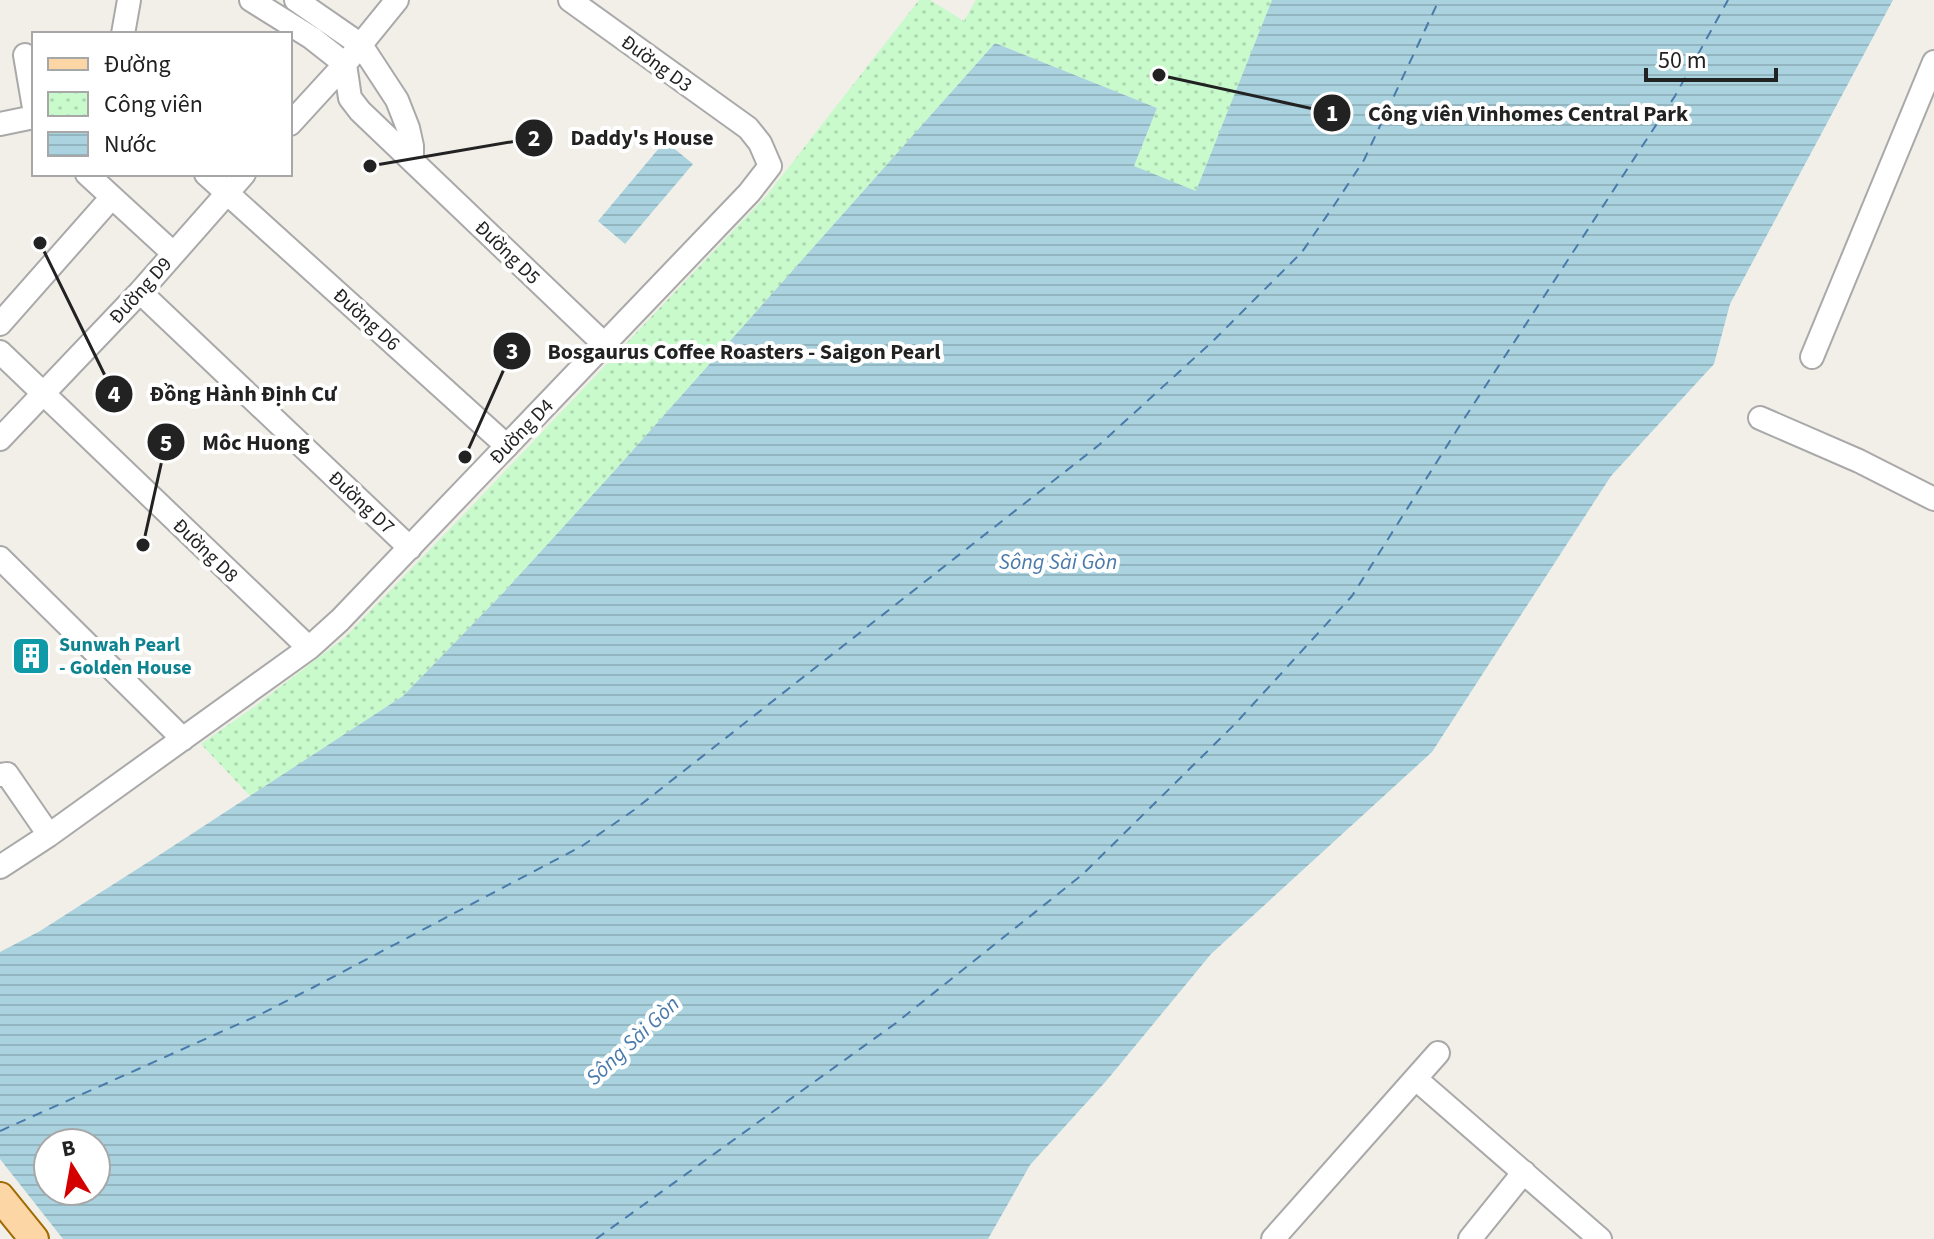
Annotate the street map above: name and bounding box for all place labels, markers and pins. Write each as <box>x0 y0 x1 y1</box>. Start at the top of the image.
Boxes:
callout: Công viên Vinhomes Central Park <box>1312 90 1704 136</box>
callout: Daddy's House <box>514 115 730 161</box>
callout: Bosgaurus Coffee Roasters - Saigon Pearl <box>492 328 957 374</box>
callout: Đồng Hành Định Cư <box>94 371 352 417</box>
callout: Môc Huong <box>146 419 325 465</box>
place label: Sunwah Pearl - Golden House <box>59 631 192 682</box>
building icon: Sunwah Pearl - Golden House <box>10 635 52 677</box>

